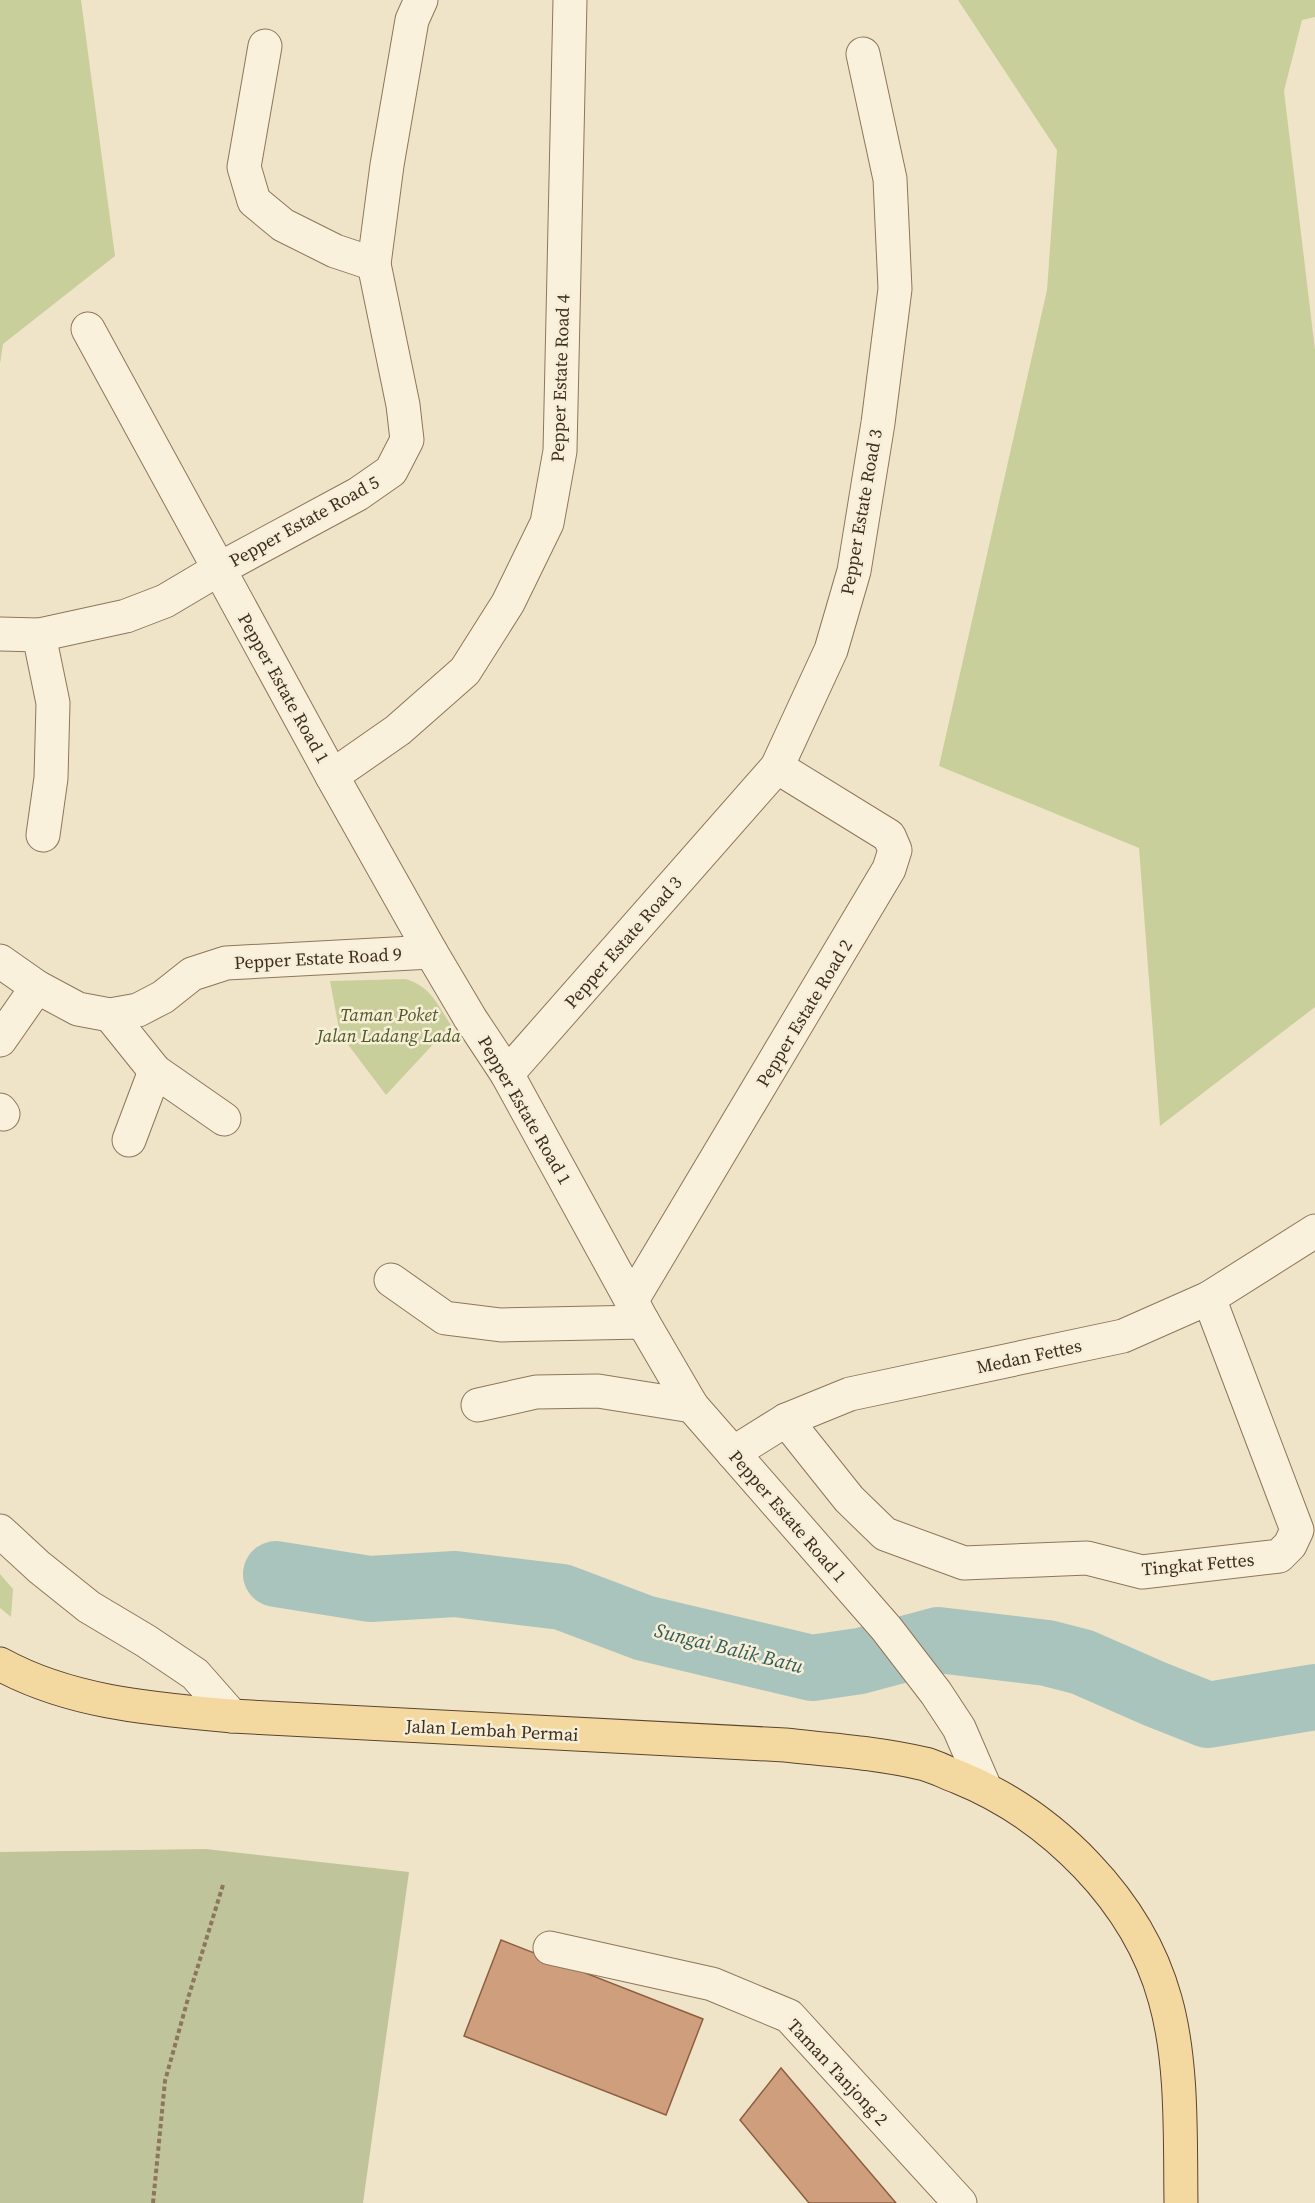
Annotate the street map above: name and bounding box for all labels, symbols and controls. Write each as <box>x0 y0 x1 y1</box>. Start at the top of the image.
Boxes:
street label: Pepper Estate Road 4 <box>545 294 575 462</box>
street label: Pepper Estate Road 3 <box>834 427 888 597</box>
street label: Pepper Estate Road 5 <box>225 469 383 573</box>
street label: Pepper Estate Road 1 <box>232 609 336 767</box>
street label: Pepper Estate Road 3 <box>558 870 688 1014</box>
street label: Pepper Estate Road 2 <box>750 935 858 1091</box>
street label: Pepper Estate Road 9 <box>233 941 403 975</box>
park label: Taman Poket Jalan Ladang Lada <box>314 1002 462 1048</box>
street label: Pepper Estate Road 1 <box>472 1031 578 1189</box>
street label: Medan Fettes <box>974 1333 1084 1379</box>
street label: Pepper Estate Road 1 <box>723 1444 853 1588</box>
street label: Tingkat Fettes <box>1141 1547 1256 1581</box>
water label: Sungai Balik Batu <box>652 1616 807 1680</box>
street label: Jalan Lembah Permai <box>404 1713 579 1747</box>
street label: Taman Tanjong 2 <box>782 2013 894 2131</box>

